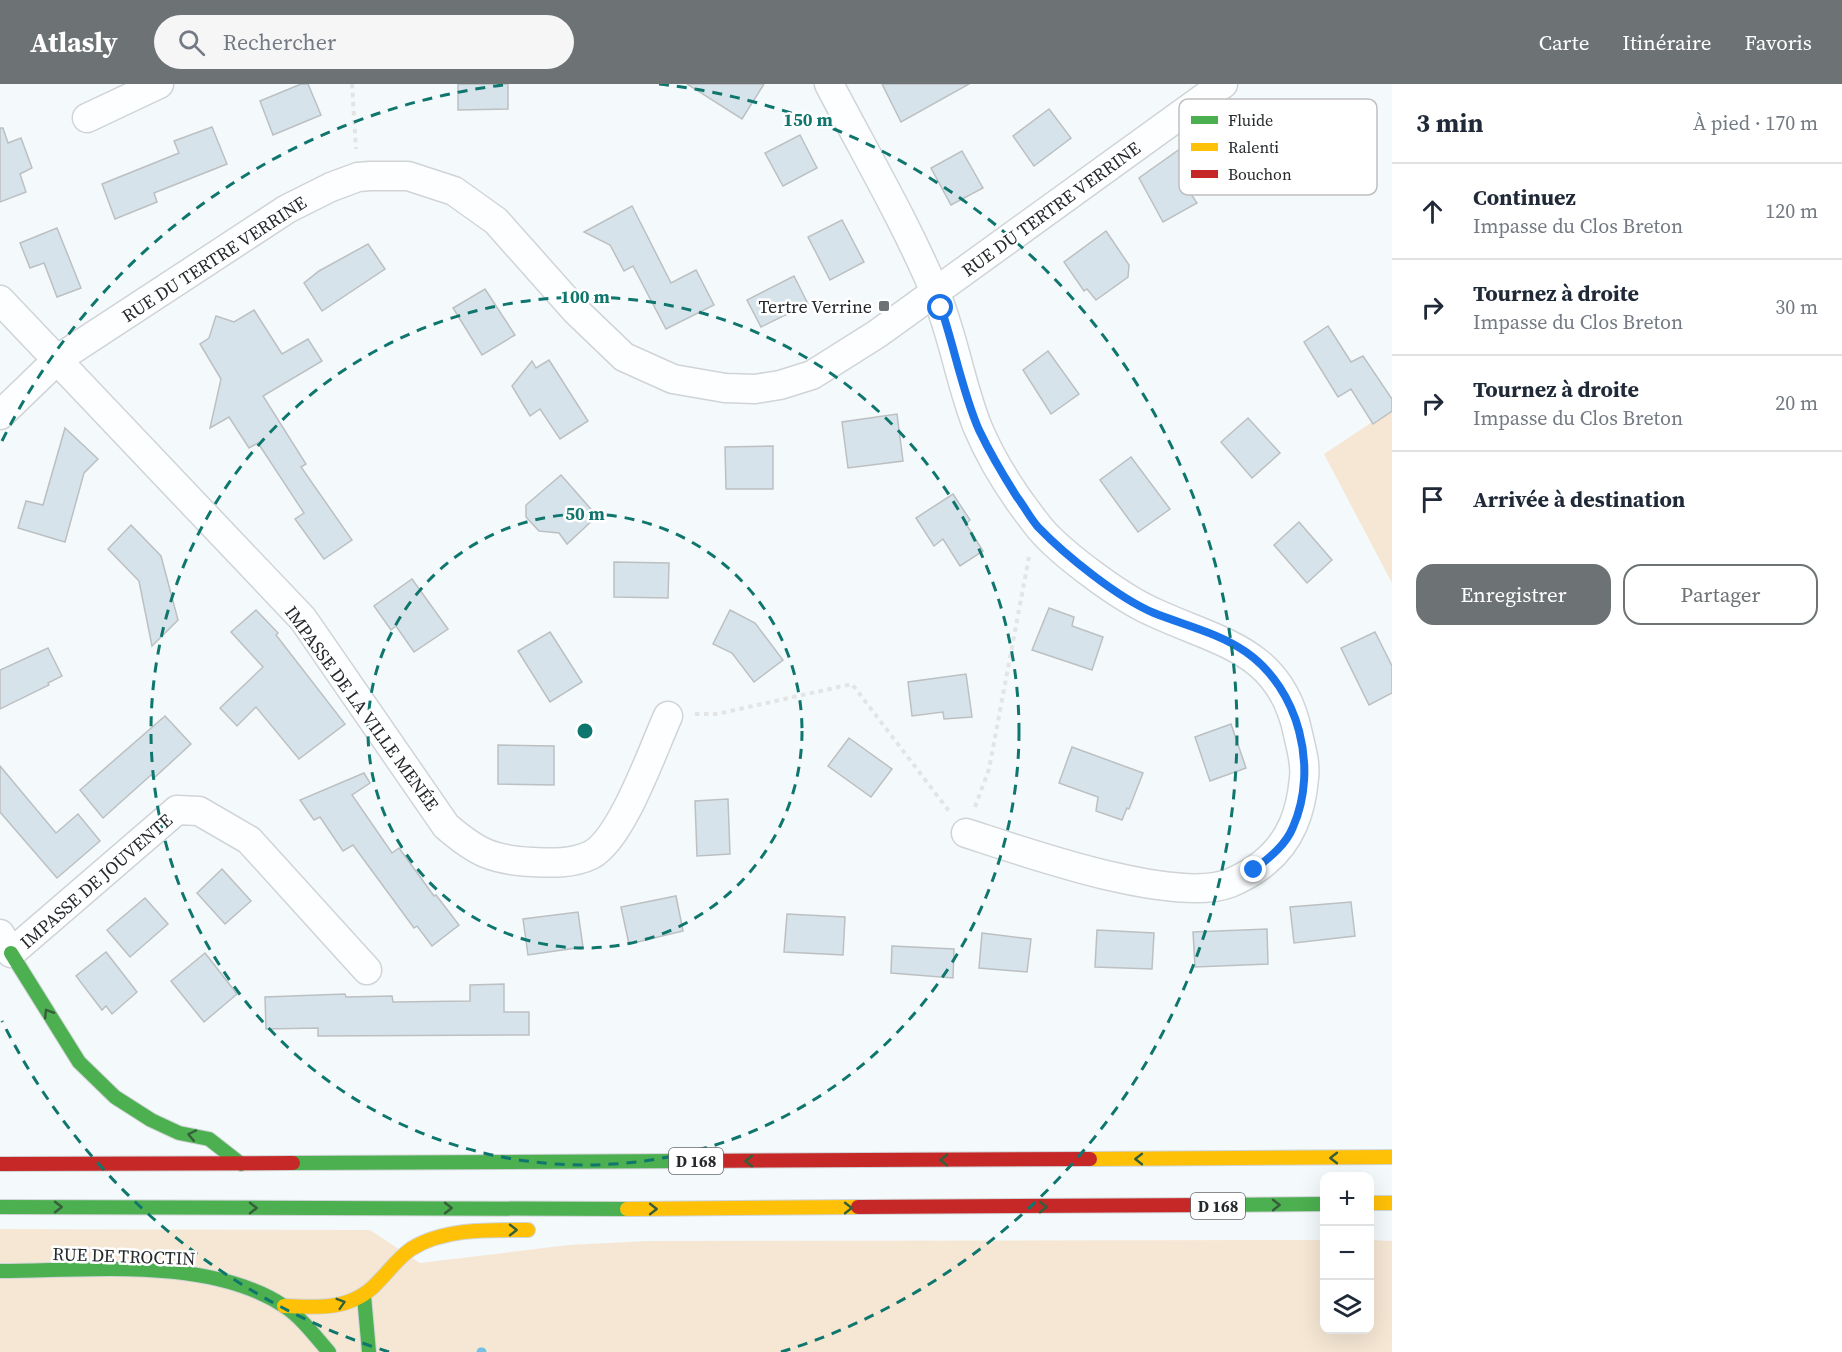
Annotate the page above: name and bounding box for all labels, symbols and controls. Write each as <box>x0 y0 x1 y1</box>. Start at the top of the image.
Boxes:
search box <box>154 15 574 69</box>
text: Atlasly <box>30 23 118 61</box>
icon: search <box>175 26 208 59</box>
text: Rechercher <box>223 27 336 57</box>
text: Carte <box>1539 28 1589 57</box>
text: Itinéraire <box>1622 28 1711 57</box>
text: Favoris <box>1744 28 1812 57</box>
legend <box>1179 99 1377 195</box>
text: 3 min <box>1416 105 1483 141</box>
text: 150 m <box>783 107 833 132</box>
text: Fluide <box>1228 109 1273 131</box>
text: À pied · 170 m <box>1693 109 1818 137</box>
street label: RUE DU TERTRE VERRINE <box>957 136 1146 282</box>
text: Ralenti <box>1228 136 1279 158</box>
text: Bouchon <box>1228 163 1292 185</box>
text: Continuez <box>1473 182 1576 212</box>
street label: RUE DU TERTRE VERRINE <box>117 190 311 328</box>
icon: ahead <box>1416 195 1449 228</box>
text: 120 m <box>1765 197 1818 225</box>
text: Impasse du Clos Breton <box>1473 212 1683 240</box>
text: Tournez à droite <box>1473 278 1639 308</box>
text: 100 m <box>560 284 610 309</box>
icon: right <box>1416 291 1449 324</box>
text: 30 m <box>1775 293 1818 321</box>
place label: Tertre Verrine <box>758 294 872 319</box>
route start <box>927 294 953 320</box>
marker: Tertre Verrine <box>877 299 891 313</box>
text: Impasse du Clos Breton <box>1473 308 1683 336</box>
text: Tournez à droite <box>1473 374 1639 404</box>
icon: right <box>1416 387 1449 420</box>
text: 20 m <box>1775 389 1818 417</box>
text: Impasse du Clos Breton <box>1473 404 1683 432</box>
icon: arrive <box>1416 483 1449 516</box>
text: Arrivée à destination <box>1473 484 1685 514</box>
text: 50 m <box>565 501 605 526</box>
button: Enregistrer <box>1416 564 1611 625</box>
button: Partager <box>1623 564 1818 625</box>
street label: IMPASSE DE LA VILLE MENÉE <box>279 601 445 816</box>
centre of rings <box>575 721 595 741</box>
street label: IMPASSE DE JOUVENTE <box>14 808 178 954</box>
route end <box>1240 856 1266 882</box>
one-way arrow <box>44 1009 56 1019</box>
one-way arrow <box>187 1130 197 1143</box>
road number: D 168 <box>669 1148 723 1174</box>
one-way arrow <box>1329 1152 1338 1164</box>
one-way arrow <box>1134 1153 1143 1165</box>
one-way arrow <box>939 1154 948 1166</box>
one-way arrow <box>744 1155 753 1167</box>
map controls <box>1320 1172 1374 1334</box>
button: + <box>1320 1172 1374 1226</box>
road number: D 168 <box>1191 1193 1245 1219</box>
one-way arrow <box>1271 1199 1280 1211</box>
one-way arrow <box>54 1201 63 1213</box>
one-way arrow <box>1038 1201 1047 1213</box>
one-way arrow <box>249 1202 258 1214</box>
one-way arrow <box>444 1202 453 1214</box>
one-way arrow <box>648 1202 657 1215</box>
one-way arrow <box>843 1202 852 1214</box>
one-way arrow <box>508 1224 517 1236</box>
button: − <box>1320 1226 1374 1280</box>
street label: RUE DE TROCTIN <box>52 1241 196 1271</box>
button: layers <box>1320 1280 1374 1334</box>
one-way arrow <box>335 1297 346 1310</box>

